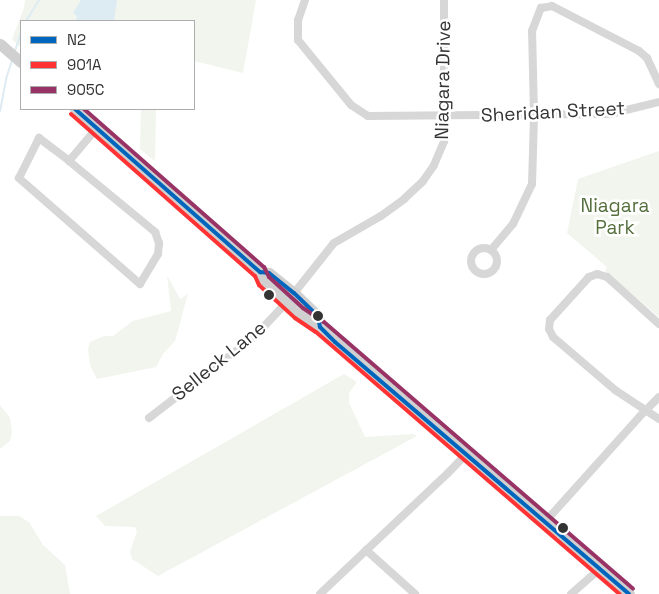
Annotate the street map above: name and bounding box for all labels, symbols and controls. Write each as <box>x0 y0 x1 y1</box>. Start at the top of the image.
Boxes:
legend <box>20 20 195 110</box>
street label: Niagara Drive <box>431 20 455 140</box>
text: N2 <box>67 30 86 49</box>
text: 901A <box>67 55 102 74</box>
text: 905C <box>67 80 104 99</box>
street label: Sheridan Street <box>480 97 626 127</box>
park label: Niagara Park <box>581 195 649 239</box>
unlabelled marker <box>264 290 274 300</box>
unlabelled marker <box>313 311 323 321</box>
street label: Selleck Lane <box>167 316 271 406</box>
unlabelled marker <box>558 523 568 533</box>

